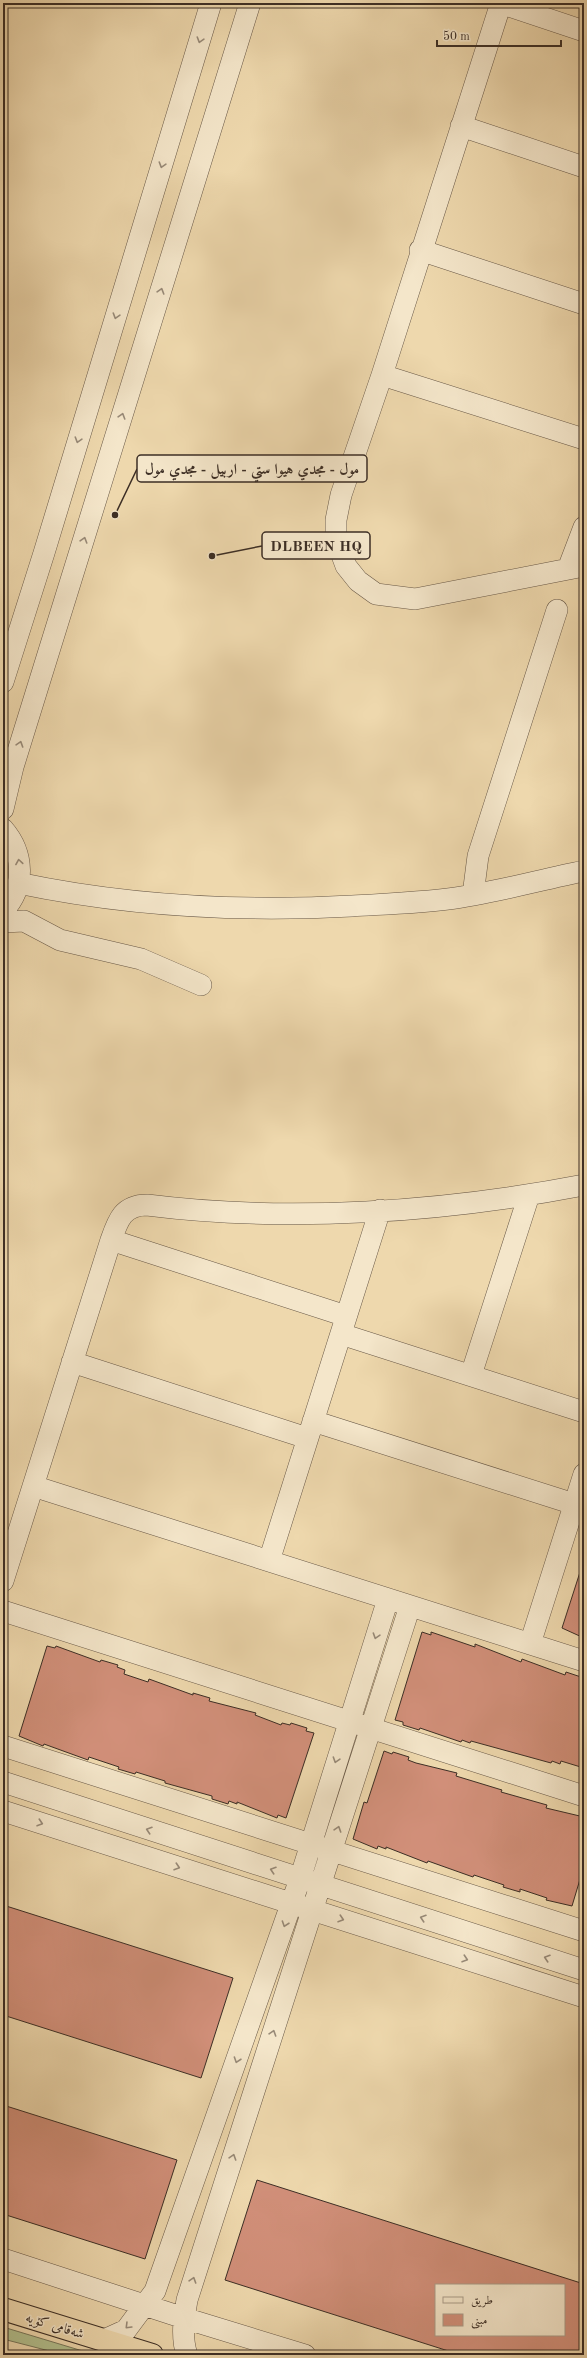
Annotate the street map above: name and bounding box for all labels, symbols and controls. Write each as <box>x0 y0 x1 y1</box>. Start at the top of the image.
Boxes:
scale bar <box>437 22 561 48</box>
text: 50 m <box>443 30 470 43</box>
one-way arrow <box>196 37 205 44</box>
one-way arrow <box>158 161 167 168</box>
one-way arrow <box>156 288 165 295</box>
one-way arrow <box>112 312 121 319</box>
one-way arrow <box>117 412 126 419</box>
one-way arrow <box>75 437 83 444</box>
callout: مول - مجدي هيوا ستي - اربيل - مجدي مول <box>137 455 367 482</box>
text: مول - مجدي هيوا ستي - اربيل - مجدي مول <box>145 462 359 483</box>
callout: DLBEEN HQ <box>262 532 370 559</box>
one-way arrow <box>79 536 88 543</box>
text: DLBEEN HQ <box>270 540 362 555</box>
one-way arrow <box>15 741 24 748</box>
one-way arrow <box>15 859 24 865</box>
one-way arrow <box>372 1633 381 1640</box>
one-way arrow <box>332 1756 341 1763</box>
one-way arrow <box>36 1818 43 1826</box>
one-way arrow <box>146 1826 153 1834</box>
one-way arrow <box>334 1826 342 1833</box>
one-way arrow <box>174 1862 181 1871</box>
one-way arrow <box>269 1866 276 1874</box>
one-way arrow <box>420 1914 427 1923</box>
one-way arrow <box>337 1915 344 1923</box>
one-way arrow <box>281 1920 289 1927</box>
one-way arrow <box>461 1954 468 1963</box>
one-way arrow <box>544 1954 551 1963</box>
one-way arrow <box>268 2030 277 2037</box>
one-way arrow <box>233 2056 241 2063</box>
one-way arrow <box>228 2153 237 2160</box>
one-way arrow <box>188 2277 197 2284</box>
legend <box>435 2284 565 2336</box>
text: طريق <box>471 2295 493 2308</box>
street label: شەقامی کۆیە <box>24 2310 86 2342</box>
text: مبنى <box>471 2315 487 2329</box>
one-way arrow <box>125 2322 132 2329</box>

